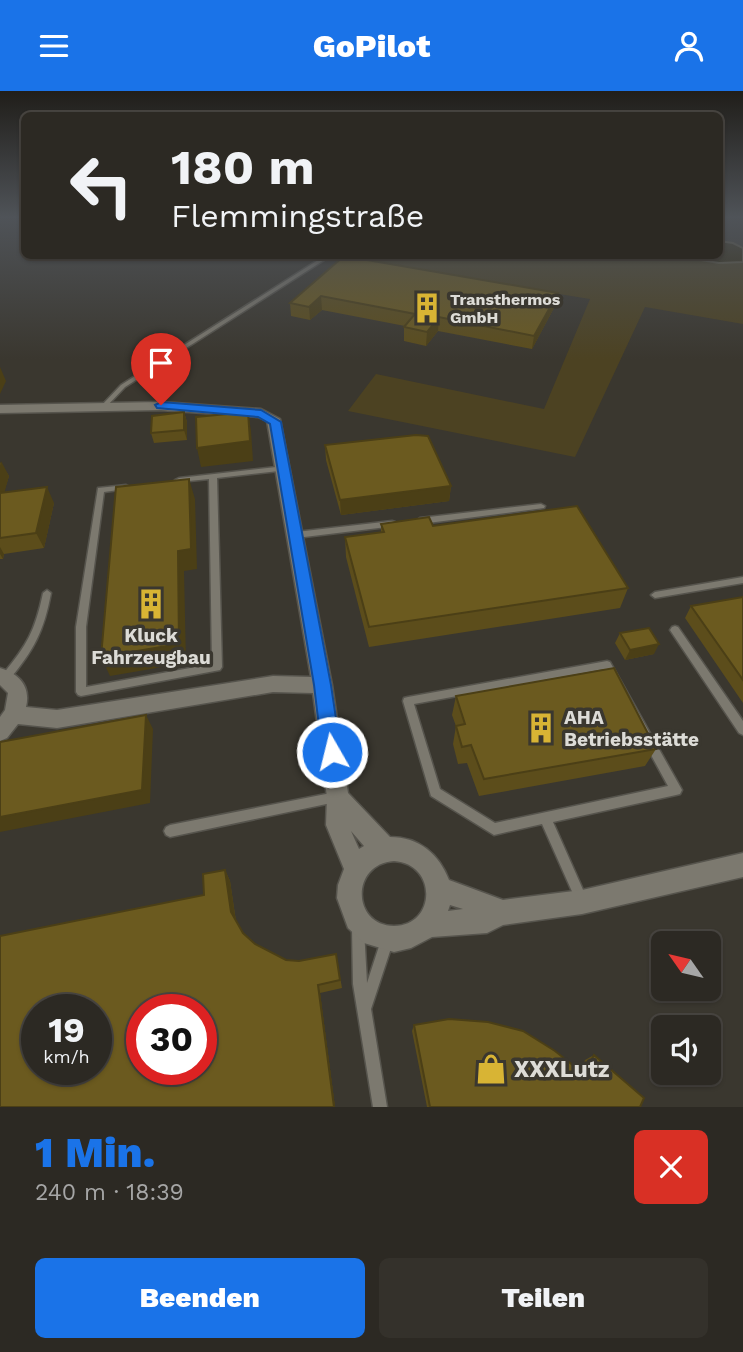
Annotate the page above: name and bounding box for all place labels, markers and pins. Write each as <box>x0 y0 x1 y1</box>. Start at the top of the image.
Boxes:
place label: Transthermos GmbH <box>450 290 561 327</box>
building icon: Transthermos GmbH <box>410 291 444 325</box>
pin <box>131 333 191 405</box>
building icon: Kluck Fahrzeugbau <box>134 587 168 621</box>
place label: Kluck Fahrzeugbau <box>91 624 211 669</box>
place label: AHA Betriebsstätte <box>564 706 699 751</box>
building icon: AHA Betriebsstätte <box>524 711 558 745</box>
shop icon: XXXLutz <box>474 1052 508 1086</box>
place label: XXXLutz <box>514 1056 610 1083</box>

